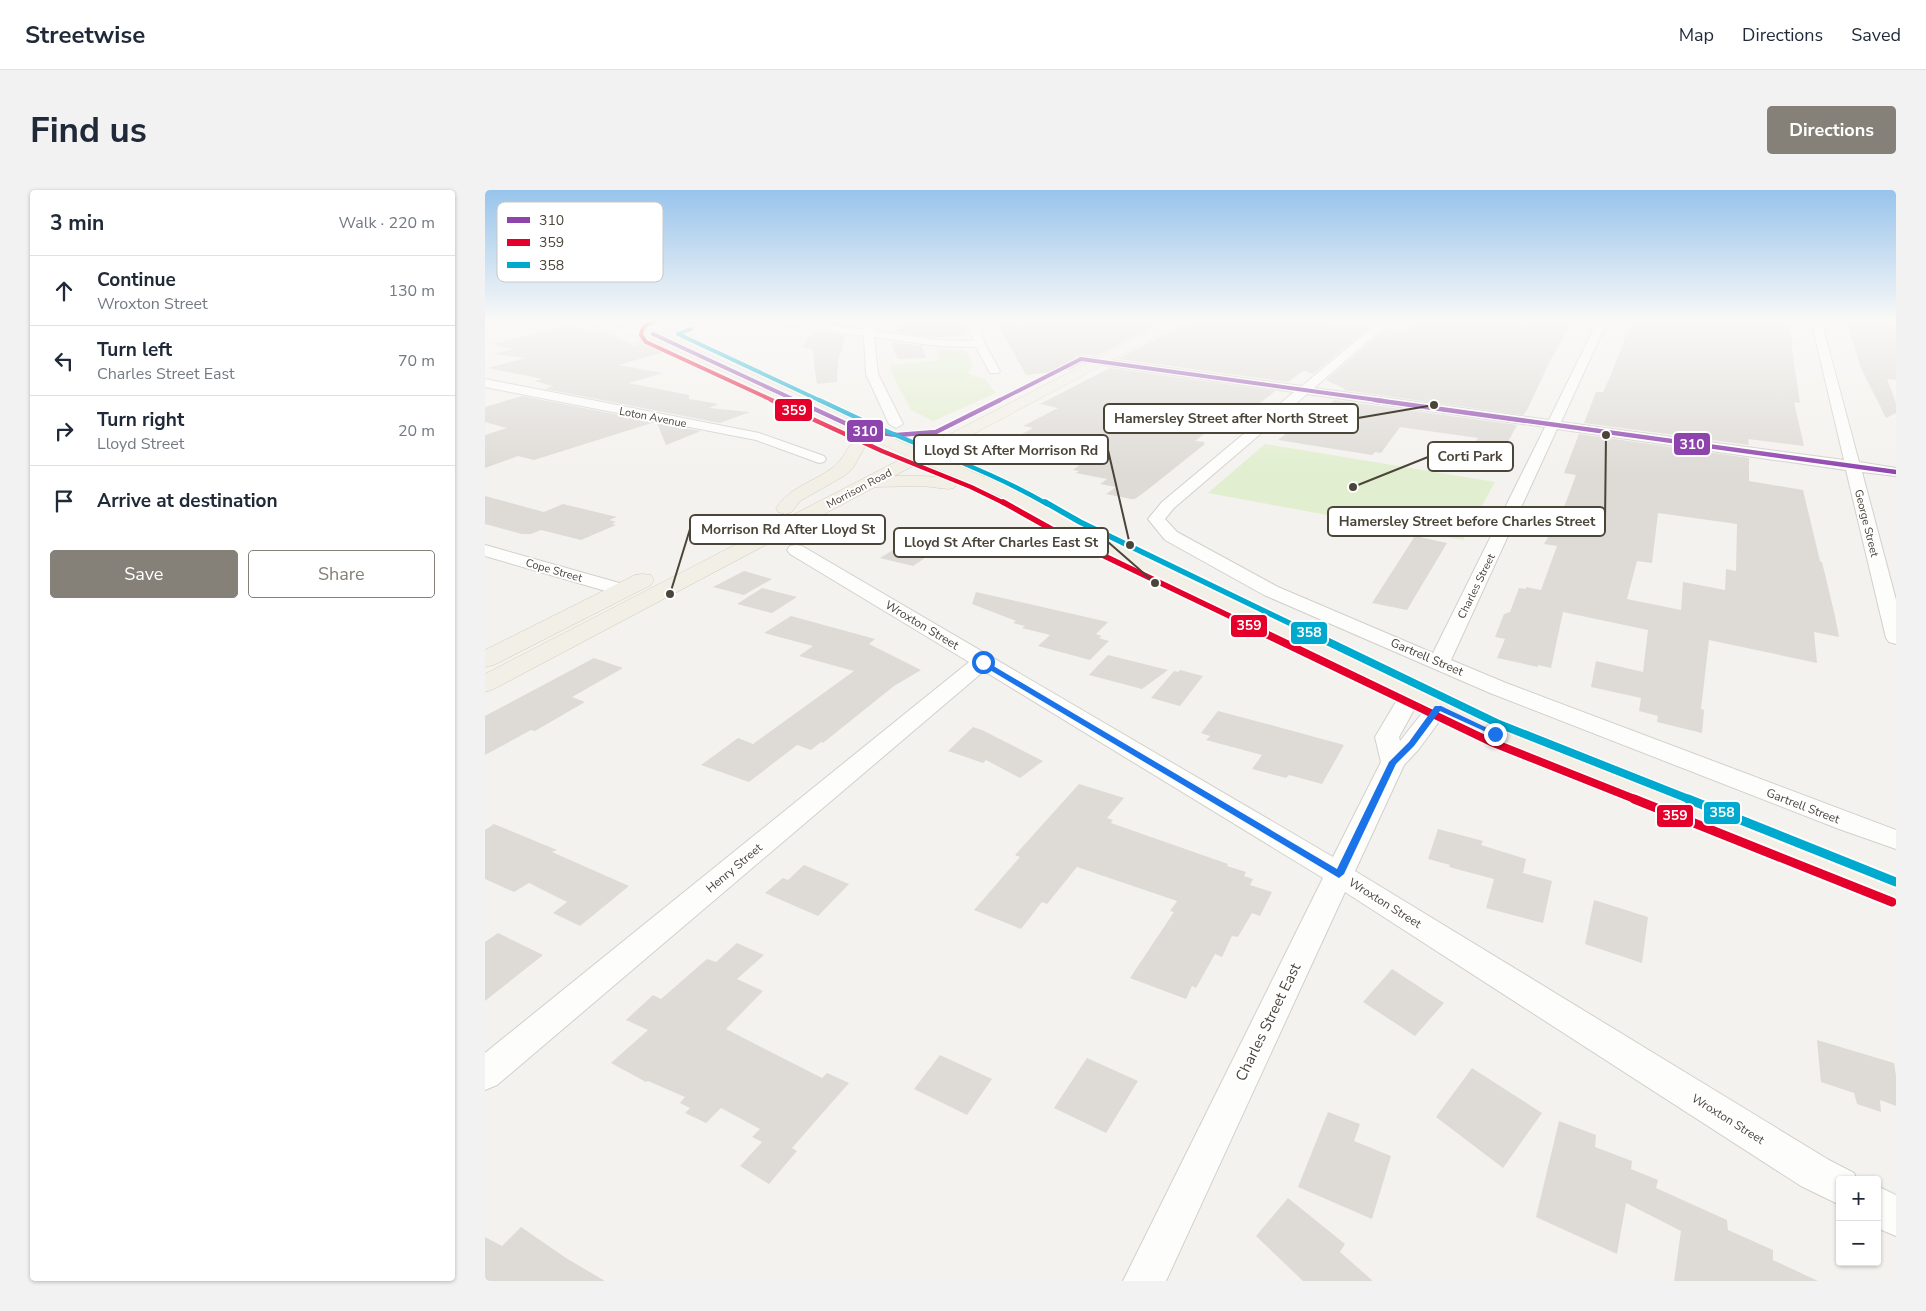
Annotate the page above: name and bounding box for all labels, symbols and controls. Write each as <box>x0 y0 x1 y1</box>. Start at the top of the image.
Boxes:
text: Streetwise <box>25 19 145 51</box>
text: Map <box>1679 23 1714 47</box>
text: Directions <box>1742 23 1823 47</box>
text: Saved <box>1851 23 1901 47</box>
button: Directions <box>1767 106 1896 154</box>
text: Find us <box>30 107 147 154</box>
legend <box>497 202 663 282</box>
text: 3 min <box>50 209 104 237</box>
text: 310 <box>539 211 564 230</box>
text: Walk · 220 m <box>339 212 435 234</box>
text: 359 <box>539 233 564 252</box>
text: 358 <box>539 256 564 275</box>
text: Continue <box>97 267 176 293</box>
icon: ahead <box>50 277 78 305</box>
text: 130 m <box>388 280 435 302</box>
text: Wroxton Street <box>97 293 208 315</box>
text: Turn left <box>97 337 172 363</box>
icon: left <box>50 347 78 375</box>
text: 70 m <box>398 350 435 372</box>
text: Charles Street East <box>97 363 235 385</box>
line badge: 359 <box>774 398 813 422</box>
text: 359 <box>781 401 807 420</box>
street label: Loton Avenue <box>618 404 688 431</box>
callout: Hamersley Street after North Street <box>1104 404 1358 433</box>
text: Turn right <box>97 407 184 433</box>
text: Hamersley Street after North Street <box>1114 409 1348 428</box>
icon: right <box>50 417 78 445</box>
line badge: 310 <box>846 419 884 443</box>
text: 20 m <box>398 420 435 442</box>
text: 310 <box>852 422 878 441</box>
line badge: 310 <box>1673 432 1711 456</box>
text: Lloyd Street <box>97 433 184 455</box>
callout: Lloyd St After Morrison Rd <box>914 435 1108 464</box>
text: 310 <box>1679 435 1705 454</box>
text: Lloyd St After Morrison Rd <box>924 441 1098 460</box>
callout: Corti Park <box>1428 442 1513 471</box>
text: Corti Park <box>1437 447 1503 466</box>
street label: Morrison Road <box>824 465 895 512</box>
icon: arrive <box>50 487 78 515</box>
text: Arrive at destination <box>97 488 278 514</box>
street label: George Street <box>1851 488 1882 559</box>
callout: Hamersley Street before Charles Street <box>1328 507 1605 536</box>
text: Hamersley Street before Charles Street <box>1339 512 1596 531</box>
callout: Morrison Rd After Lloyd St <box>690 515 885 544</box>
text: Morrison Rd After Lloyd St <box>701 520 876 539</box>
callout: Lloyd St After Charles East St <box>894 528 1108 557</box>
text: Lloyd St After Charles East St <box>904 533 1099 552</box>
button: Save <box>50 550 238 598</box>
button: Share <box>248 550 435 598</box>
street label: Charles Street <box>1454 551 1499 621</box>
street label: Cope Street <box>524 555 584 586</box>
street label: Wroxton Street <box>882 597 962 654</box>
line badge: 359 <box>1230 614 1268 638</box>
text: 359 <box>1236 616 1262 635</box>
line badge: 358 <box>1290 621 1328 645</box>
text: 358 <box>1296 623 1322 642</box>
street label: Gartrell Street <box>1388 635 1466 680</box>
route start <box>972 651 995 674</box>
route end <box>1484 723 1507 746</box>
street label: Gartrell Street <box>1764 785 1843 828</box>
line badge: 358 <box>1703 801 1741 825</box>
text: 358 <box>1709 803 1735 822</box>
line badge: 359 <box>1656 804 1694 828</box>
text: 359 <box>1662 806 1688 825</box>
street label: Henry Street <box>702 839 766 896</box>
street label: Wroxton Street <box>1346 874 1425 932</box>
street label: Charles Street East <box>1231 959 1306 1084</box>
street label: Wroxton Street <box>1689 1090 1768 1148</box>
map controls <box>1836 1176 1881 1266</box>
button: + <box>1836 1176 1881 1221</box>
button: − <box>1836 1221 1881 1266</box>

